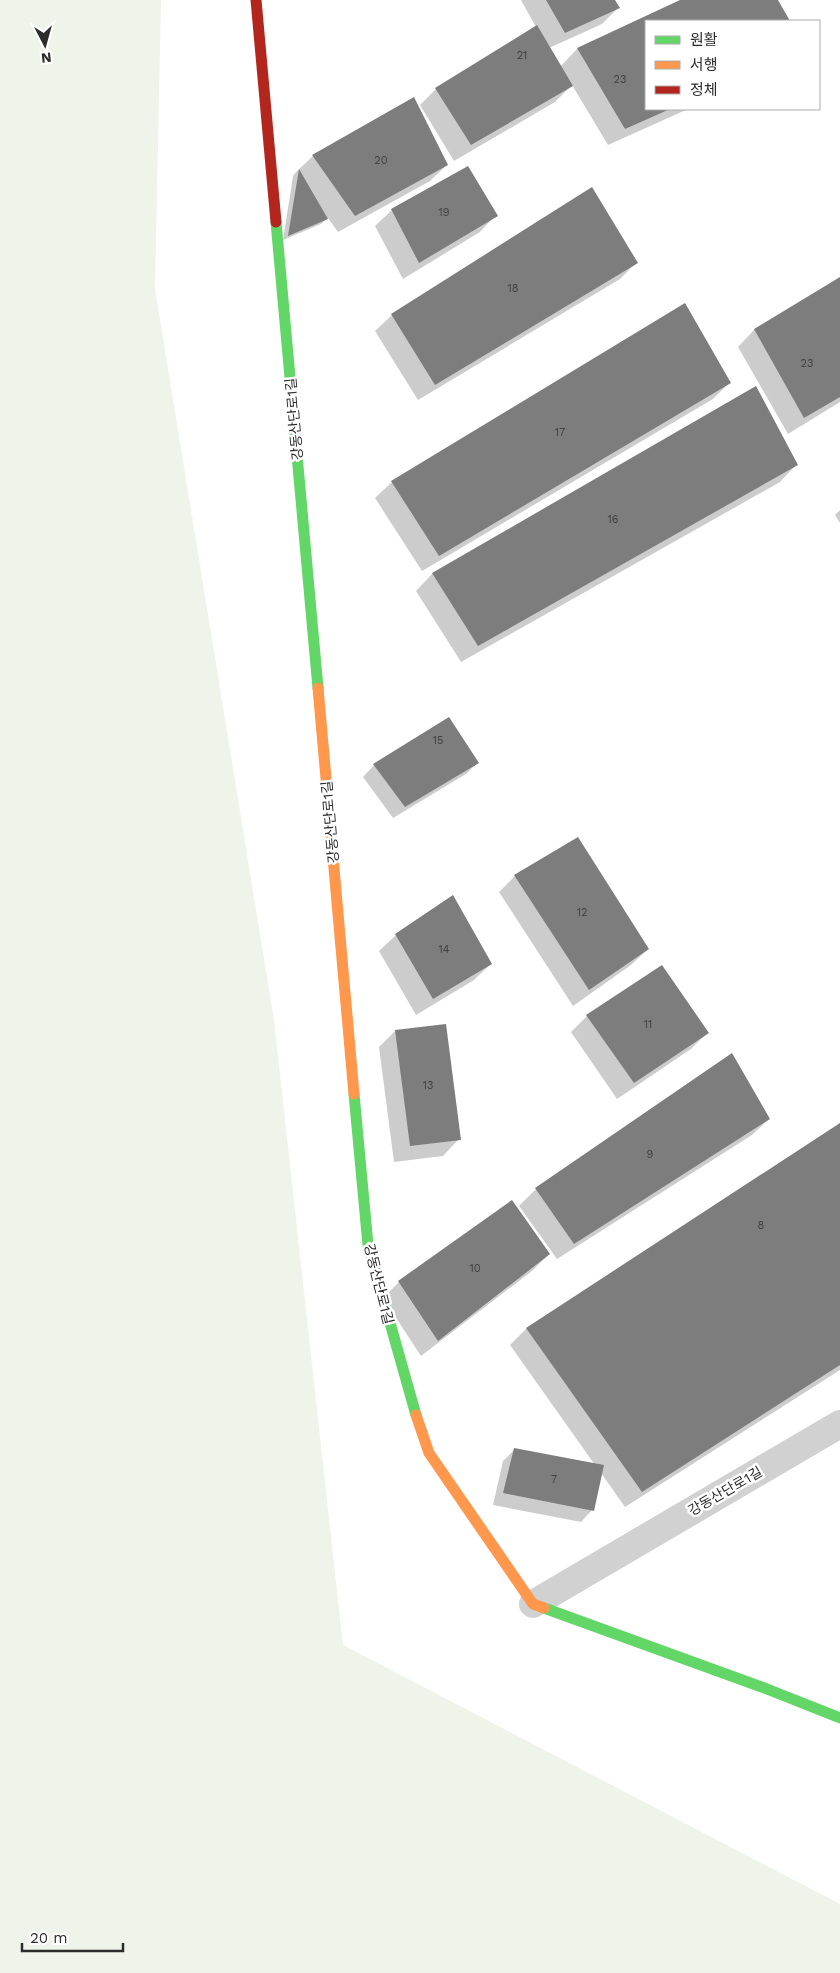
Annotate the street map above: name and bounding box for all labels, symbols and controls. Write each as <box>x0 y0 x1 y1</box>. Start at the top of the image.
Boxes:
north arrow <box>20 20 70 70</box>
legend <box>645 20 820 110</box>
text: 원활 <box>690 31 718 49</box>
text: N <box>40 49 52 66</box>
house number: 21 <box>517 49 527 62</box>
text: 서행 <box>690 56 718 74</box>
house number: 23 <box>614 73 626 86</box>
text: 정체 <box>690 81 718 99</box>
house number: 20 <box>374 154 388 167</box>
house number: 19 <box>438 206 450 219</box>
house number: 18 <box>507 282 519 295</box>
house number: 23 <box>801 357 813 370</box>
street label: 강동산단로1길 <box>282 377 306 461</box>
house number: 17 <box>555 426 565 439</box>
house number: 16 <box>608 513 619 526</box>
house number: 15 <box>433 734 443 747</box>
street label: 강동산단로1길 <box>318 780 342 864</box>
house number: 12 <box>577 906 587 919</box>
house number: 14 <box>438 943 450 956</box>
house number: 11 <box>644 1018 652 1031</box>
house number: 13 <box>423 1079 433 1092</box>
house number: 9 <box>647 1148 654 1161</box>
house number: 8 <box>758 1219 765 1232</box>
street label: 강동산단로1길 <box>361 1242 397 1326</box>
house number: 10 <box>469 1262 481 1275</box>
street label: 강동산단로1길 <box>685 1463 765 1519</box>
house number: 7 <box>551 1473 557 1486</box>
scale bar <box>22 1920 124 1952</box>
text: 20 m <box>30 1929 68 1947</box>

